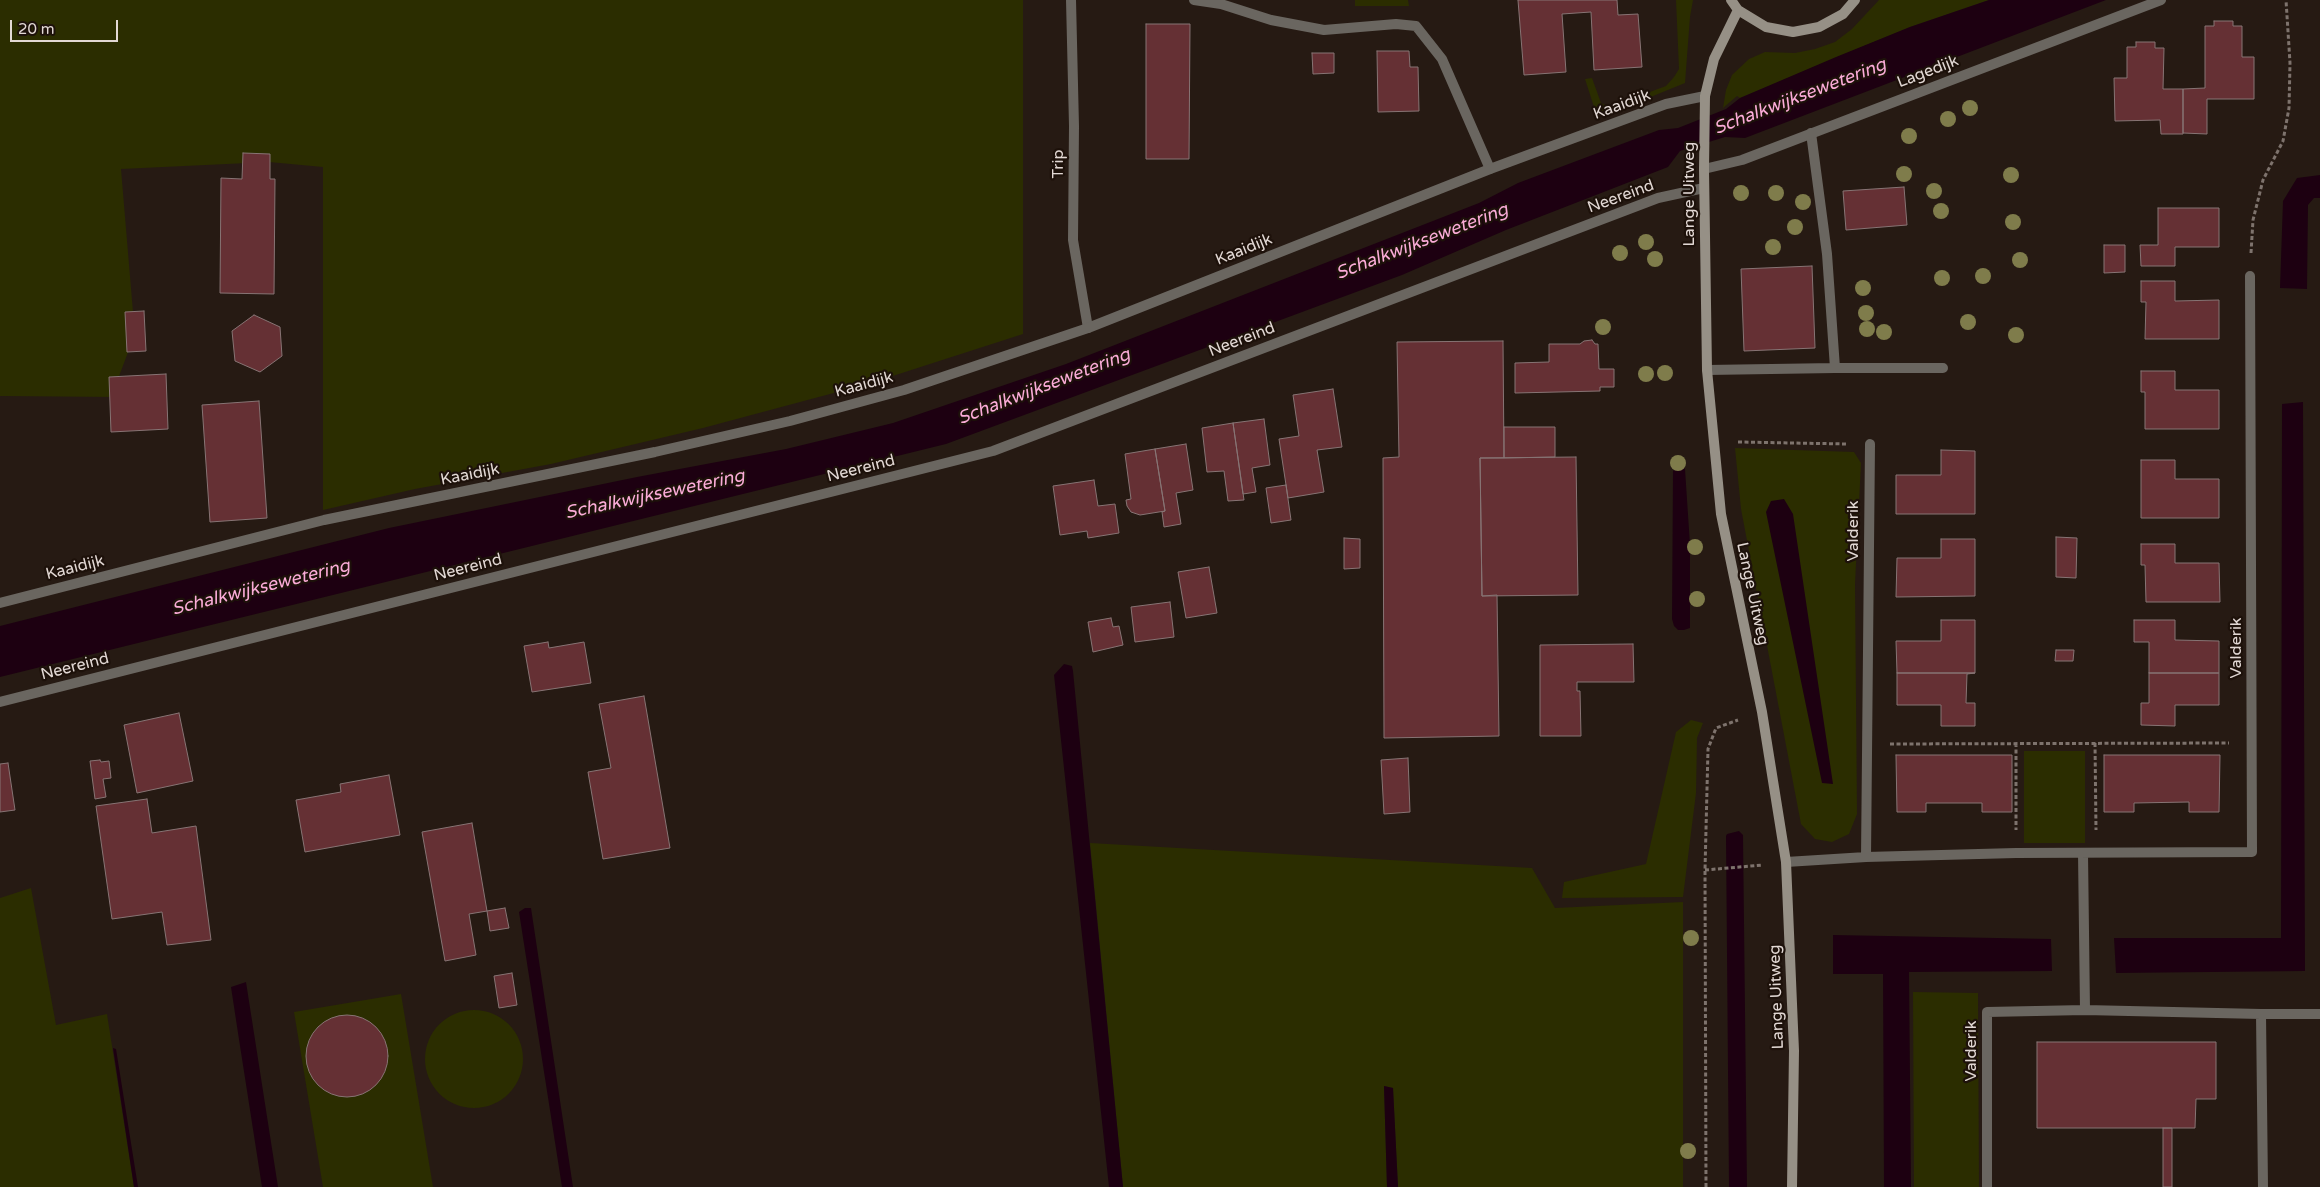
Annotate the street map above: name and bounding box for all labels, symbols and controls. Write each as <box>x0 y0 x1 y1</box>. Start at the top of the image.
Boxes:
scale bar <box>12 10 120 42</box>
text: 20 m <box>18 20 55 38</box>
street label: Lagedijk <box>1895 52 1961 92</box>
water label: Schalkwijksewetering <box>1711 54 1889 140</box>
street label: Kaaidijk <box>1591 86 1653 124</box>
street label: Lange Uitweg <box>1680 142 1700 246</box>
street label: Trip <box>1049 150 1069 178</box>
street label: Neereind <box>1585 176 1657 218</box>
water label: Schalkwijksewetering <box>1333 199 1511 285</box>
street label: Kaaidijk <box>1213 230 1275 270</box>
street label: Neereind <box>1206 319 1278 361</box>
water label: Schalkwijksewetering <box>955 344 1133 430</box>
street label: Kaaidijk <box>833 368 895 402</box>
street label: Neereind <box>825 451 897 487</box>
street label: Kaaidijk <box>439 460 501 490</box>
water label: Schalkwijksewetering <box>563 465 747 525</box>
street label: Valderik <box>1844 500 1864 562</box>
street label: Lange Uitweg <box>1732 541 1772 647</box>
street label: Neereind <box>432 550 504 586</box>
street label: Kaaidijk <box>44 551 106 585</box>
water label: Schalkwijksewetering <box>170 555 352 621</box>
street label: Valderik <box>2227 617 2247 679</box>
street label: Neereind <box>39 649 111 685</box>
street label: Lange Uitweg <box>1766 944 1788 1050</box>
street label: Valderik <box>1962 1020 1982 1082</box>

